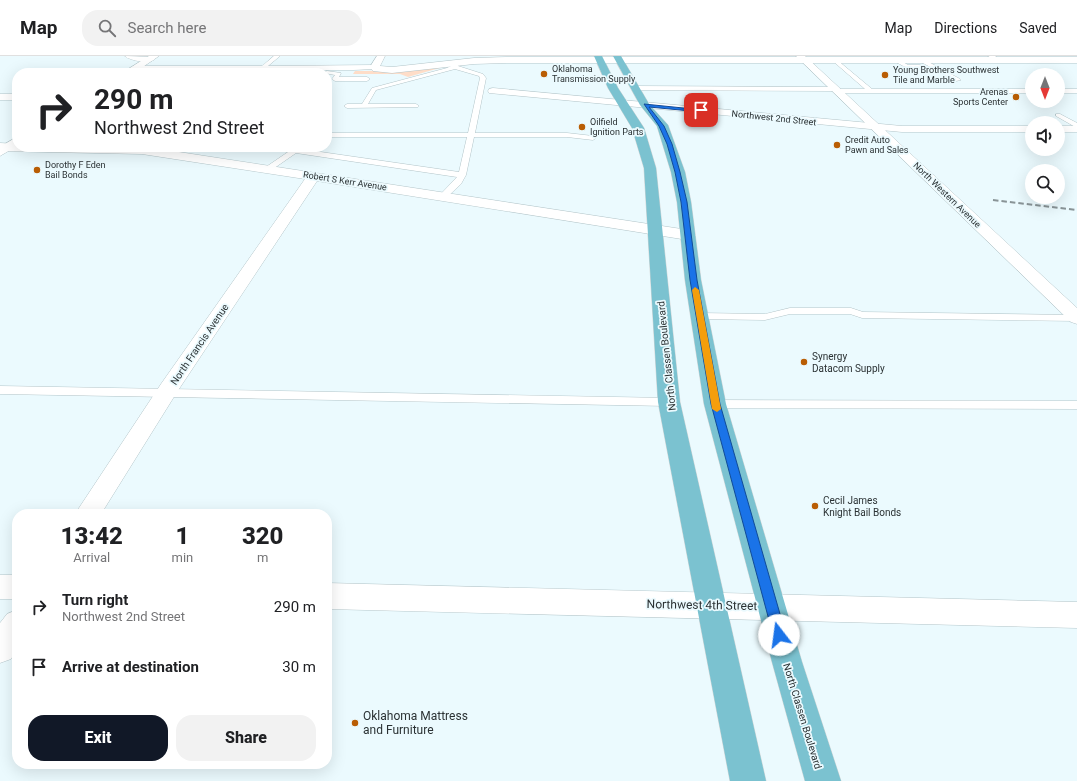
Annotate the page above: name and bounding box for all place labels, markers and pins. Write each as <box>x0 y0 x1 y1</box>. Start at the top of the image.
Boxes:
place label: Oklahoma Transmission Supply <box>552 64 636 84</box>
place label: Young Brothers Southwest Tile and Marble <box>893 65 999 85</box>
marker: Oklahoma Transmission Supply <box>539 69 549 79</box>
marker: Young Brothers Southwest Tile and Marble <box>880 70 890 80</box>
place label: Arenas Sports Center <box>953 87 1008 107</box>
marker: Arenas Sports Center <box>1011 92 1021 102</box>
pin <box>684 93 718 127</box>
place label: Oilfield Ignition Parts <box>590 117 644 137</box>
marker: Oilfield Ignition Parts <box>577 122 587 132</box>
place label: Credit Auto Pawn and Sales <box>845 135 909 155</box>
marker: Credit Auto Pawn and Sales <box>832 140 842 150</box>
place label: Dorothy F Eden Bail Bonds <box>45 160 106 180</box>
marker: Dorothy F Eden Bail Bonds <box>32 165 42 175</box>
place label: Synergy Datacom Supply <box>812 351 885 374</box>
marker: Synergy Datacom Supply <box>799 357 809 367</box>
place label: Cecil James Knight Bail Bonds <box>823 495 901 518</box>
marker: Cecil James Knight Bail Bonds <box>810 501 820 511</box>
place label: Oklahoma Mattress and Furniture <box>363 709 468 737</box>
marker: Oklahoma Mattress and Furniture <box>350 718 360 728</box>

